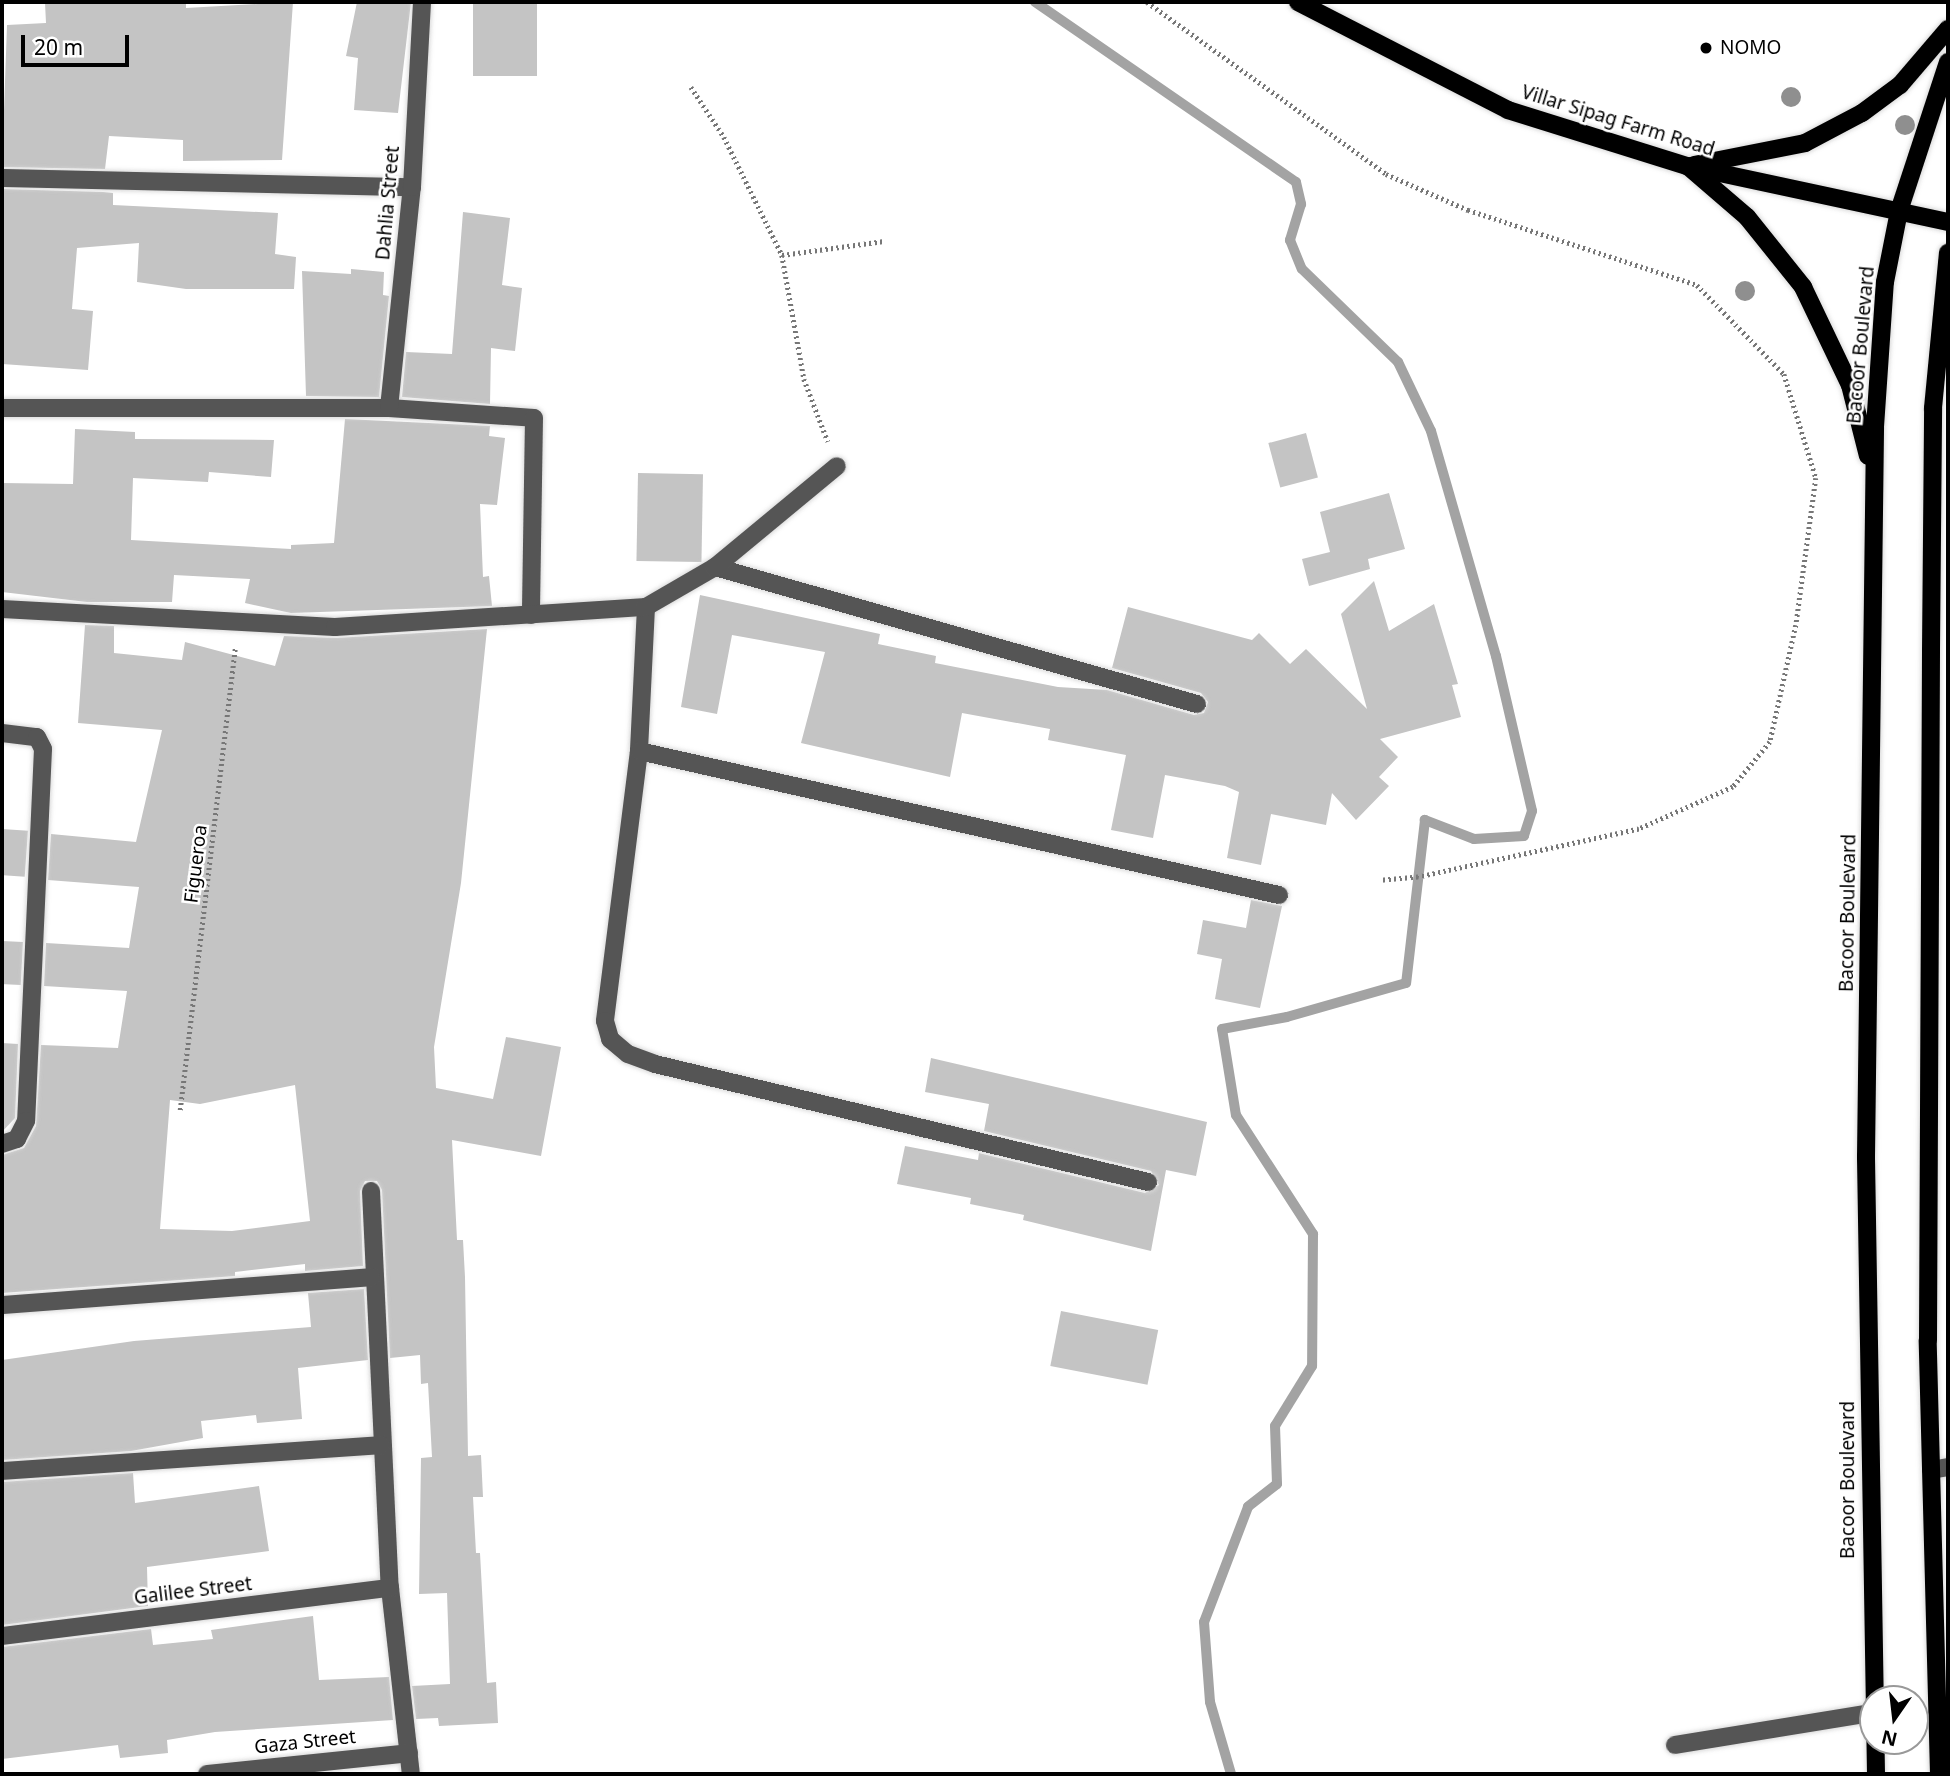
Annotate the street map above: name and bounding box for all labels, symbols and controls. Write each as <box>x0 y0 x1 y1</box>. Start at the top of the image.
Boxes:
scale bar <box>24 21 133 65</box>
text: 20 m <box>34 33 83 61</box>
place label: NOMO <box>1720 37 1781 59</box>
marker: NOMO <box>1698 40 1714 56</box>
street label: Villar Sipag Farm Road <box>1519 81 1717 161</box>
street label: Dahlia Street <box>372 145 404 261</box>
street label: Bacoor Boulevard <box>1843 265 1879 425</box>
street label: Figueroa <box>180 824 212 904</box>
street label: Bacoor Boulevard <box>1835 834 1861 992</box>
street label: Bacoor Boulevard <box>1837 1401 1859 1559</box>
street label: Galilee Street <box>133 1572 253 1610</box>
north arrow <box>1859 1685 1929 1755</box>
text: N <box>1879 1724 1900 1753</box>
street label: Gaza Street <box>253 1725 357 1759</box>

